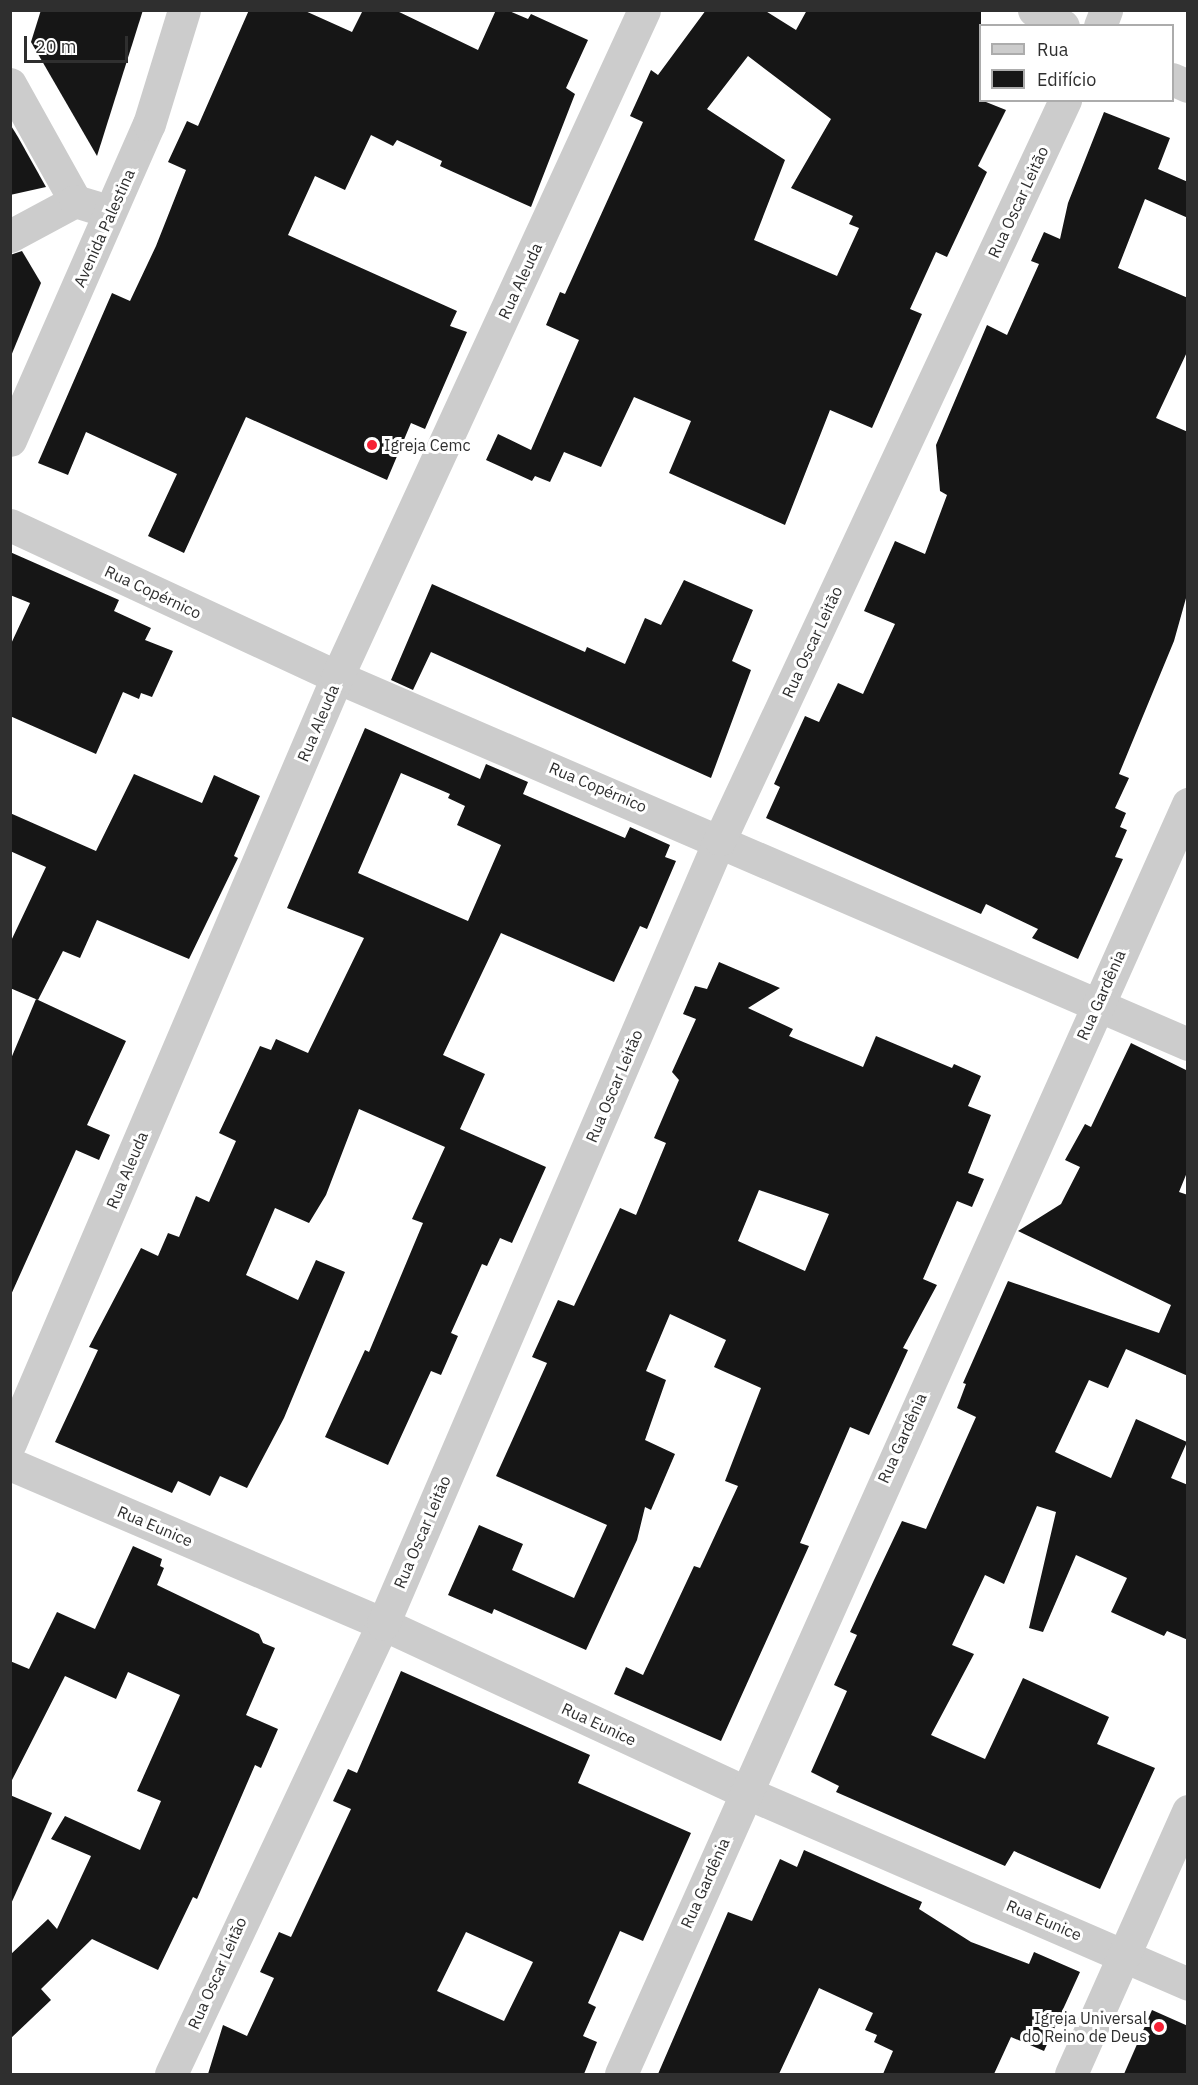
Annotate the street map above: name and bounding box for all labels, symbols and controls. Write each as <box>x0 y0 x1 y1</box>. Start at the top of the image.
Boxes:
scale bar <box>27 24 130 62</box>
legend <box>979 24 1174 102</box>
text: 20 m <box>35 35 77 58</box>
text: Rua <box>1037 38 1068 61</box>
text: Edifício <box>1037 68 1096 91</box>
street label: Rua Oscar Leitão <box>984 143 1052 261</box>
street label: Avenida Palestina <box>69 166 139 290</box>
street label: Rua Aleuda <box>494 240 546 322</box>
place label: Igreja Cemc <box>384 435 470 455</box>
marker: Igreja Cemc <box>365 438 379 452</box>
street label: Rua Copérnico <box>102 561 204 623</box>
street label: Rua Oscar Leitão <box>778 583 846 701</box>
street label: Rua Aleuda <box>293 682 343 764</box>
street label: Rua Copérnico <box>546 758 650 816</box>
street label: Rua Gardênia <box>1073 947 1129 1043</box>
street label: Rua Oscar Leitão <box>582 1027 646 1145</box>
street label: Rua Aleuda <box>102 1129 152 1211</box>
street label: Rua Gardênia <box>874 1390 930 1486</box>
street label: Rua Oscar Leitão <box>390 1473 454 1591</box>
street label: Rua Eunice <box>114 1502 196 1550</box>
street label: Rua Eunice <box>559 1698 639 1750</box>
street label: Rua Gardênia <box>677 1835 733 1931</box>
street label: Rua Eunice <box>1003 1896 1085 1944</box>
street label: Rua Oscar Leitão <box>184 1914 250 2032</box>
place label: Igreja Universal do Reino de Deus <box>1022 2008 1147 2046</box>
marker: Igreja Universal do Reino de Deus <box>1152 2020 1166 2034</box>

